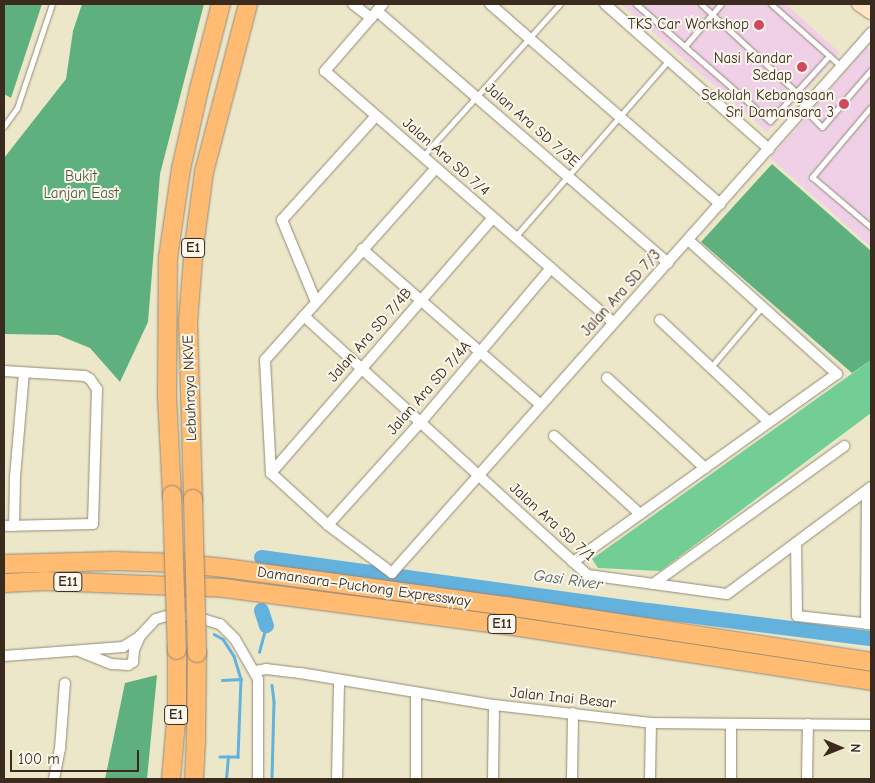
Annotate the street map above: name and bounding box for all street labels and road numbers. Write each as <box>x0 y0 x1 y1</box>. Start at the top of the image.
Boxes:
street label: Jalan Ara SD 7/3E <box>481 79 583 171</box>
street label: Jalan Ara SD 7/4 <box>399 114 493 200</box>
road number: E1 <box>180 237 206 260</box>
street label: Jalan Ara SD 7/3 <box>578 246 664 340</box>
street label: Jalan Ara SD 7/4B <box>324 284 416 386</box>
street label: Lebuhraya NKVE <box>179 334 201 442</box>
street label: Jalan Ara SD 7/4A <box>383 337 475 439</box>
street label: Jalan Ara SD 7/1 <box>506 479 598 565</box>
street label: Damansara–Puchong Expressway <box>256 563 472 611</box>
road number: E11 <box>53 570 83 594</box>
road number: E11 <box>487 612 517 636</box>
street label: Jalan Inai Besar <box>509 684 617 712</box>
road number: E1 <box>164 704 188 726</box>

